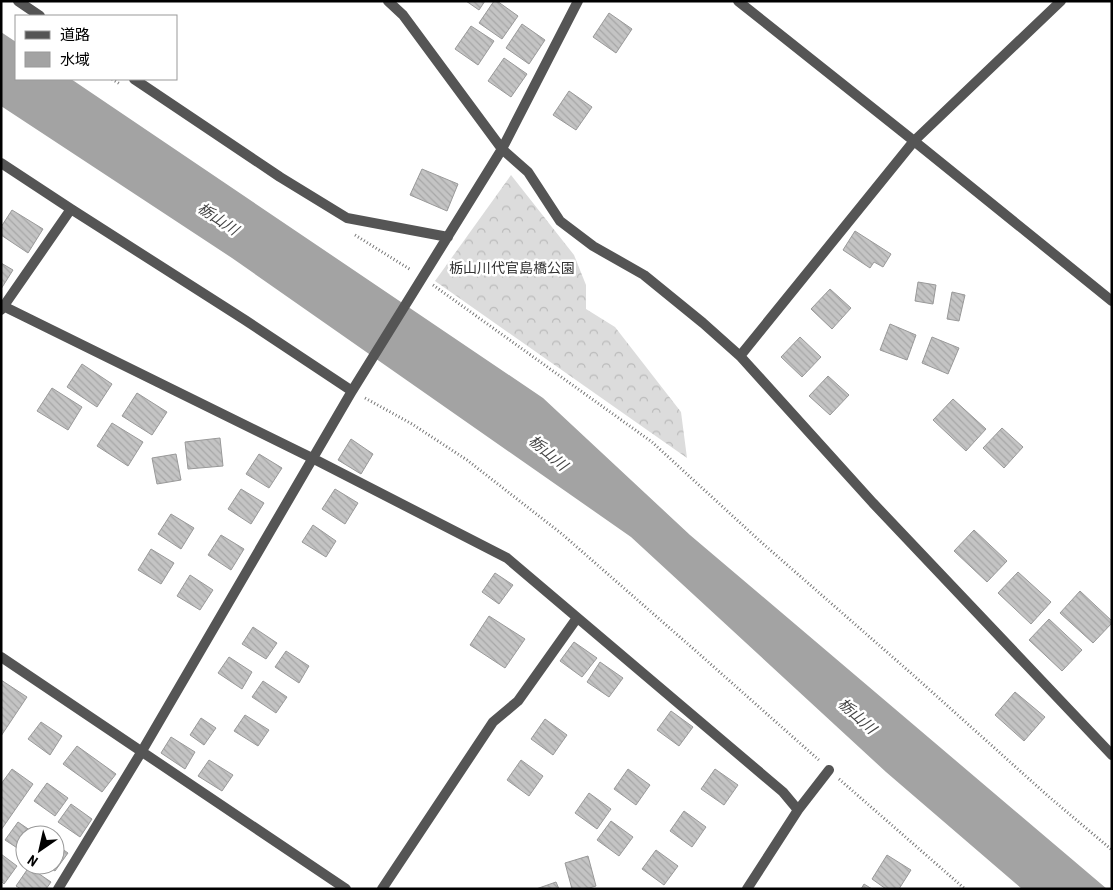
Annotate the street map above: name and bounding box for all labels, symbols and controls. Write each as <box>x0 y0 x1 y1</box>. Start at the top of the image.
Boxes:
legend <box>15 15 178 80</box>
text: 道路 <box>60 26 90 44</box>
text: 水域 <box>60 51 90 69</box>
water label: 栃山川 <box>194 199 243 240</box>
park label: 栃山川代官島橋公園 <box>449 260 575 276</box>
water label: 栃山川 <box>525 432 573 476</box>
water label: 栃山川 <box>834 694 881 739</box>
north arrow <box>15 825 65 875</box>
text: N <box>25 852 41 870</box>

